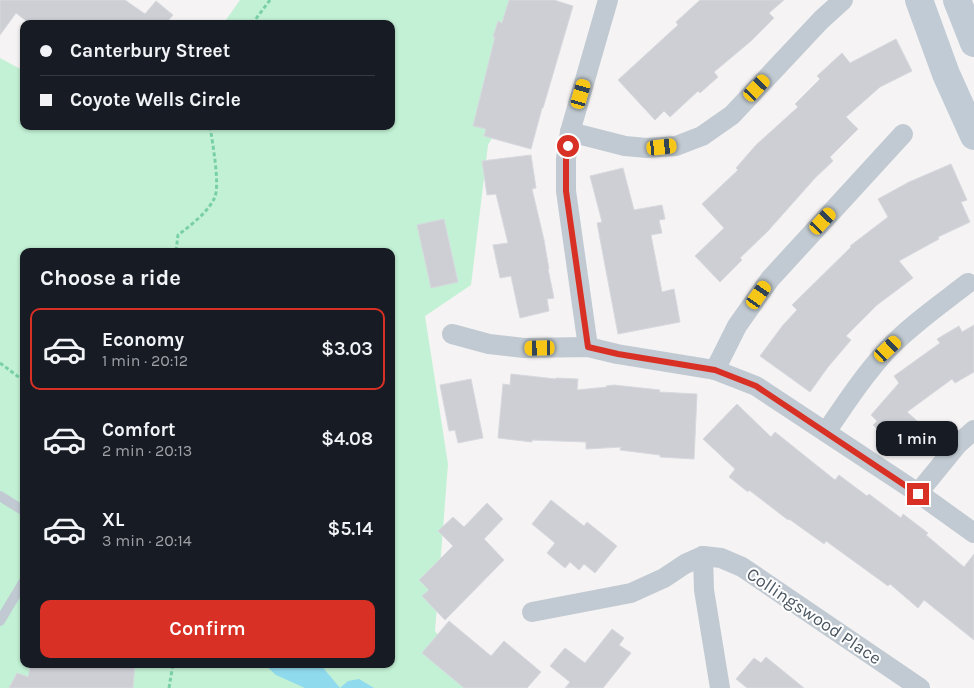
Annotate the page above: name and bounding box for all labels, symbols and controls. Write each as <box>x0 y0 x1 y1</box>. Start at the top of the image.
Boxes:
text: Canterbury Street <box>70 40 230 62</box>
car <box>741 72 772 104</box>
car <box>569 78 592 110</box>
text: Coyote Wells Circle <box>70 89 241 111</box>
route start <box>557 135 579 157</box>
car <box>646 138 677 156</box>
car <box>807 205 838 237</box>
text: Choose a ride <box>40 265 181 291</box>
car <box>744 278 773 312</box>
icon: car <box>42 327 87 372</box>
text: Economy <box>102 329 184 351</box>
car <box>871 333 904 365</box>
text: $3.03 <box>321 338 373 360</box>
car <box>524 340 555 356</box>
text: 1 min · 20:12 <box>102 351 188 370</box>
icon: car <box>42 417 87 462</box>
text: Comfort <box>102 419 176 441</box>
callout: 1 min <box>877 422 959 456</box>
text: $4.08 <box>321 428 373 450</box>
text: 1 min <box>897 429 937 448</box>
text: 2 min · 20:13 <box>102 441 192 460</box>
route end <box>907 483 929 505</box>
icon: car <box>42 507 87 552</box>
text: XL <box>102 509 124 531</box>
text: $5.14 <box>328 518 373 540</box>
text: 3 min · 20:14 <box>102 531 192 550</box>
street label: Collingswood Place <box>742 563 886 669</box>
button: Confirm <box>40 600 375 658</box>

